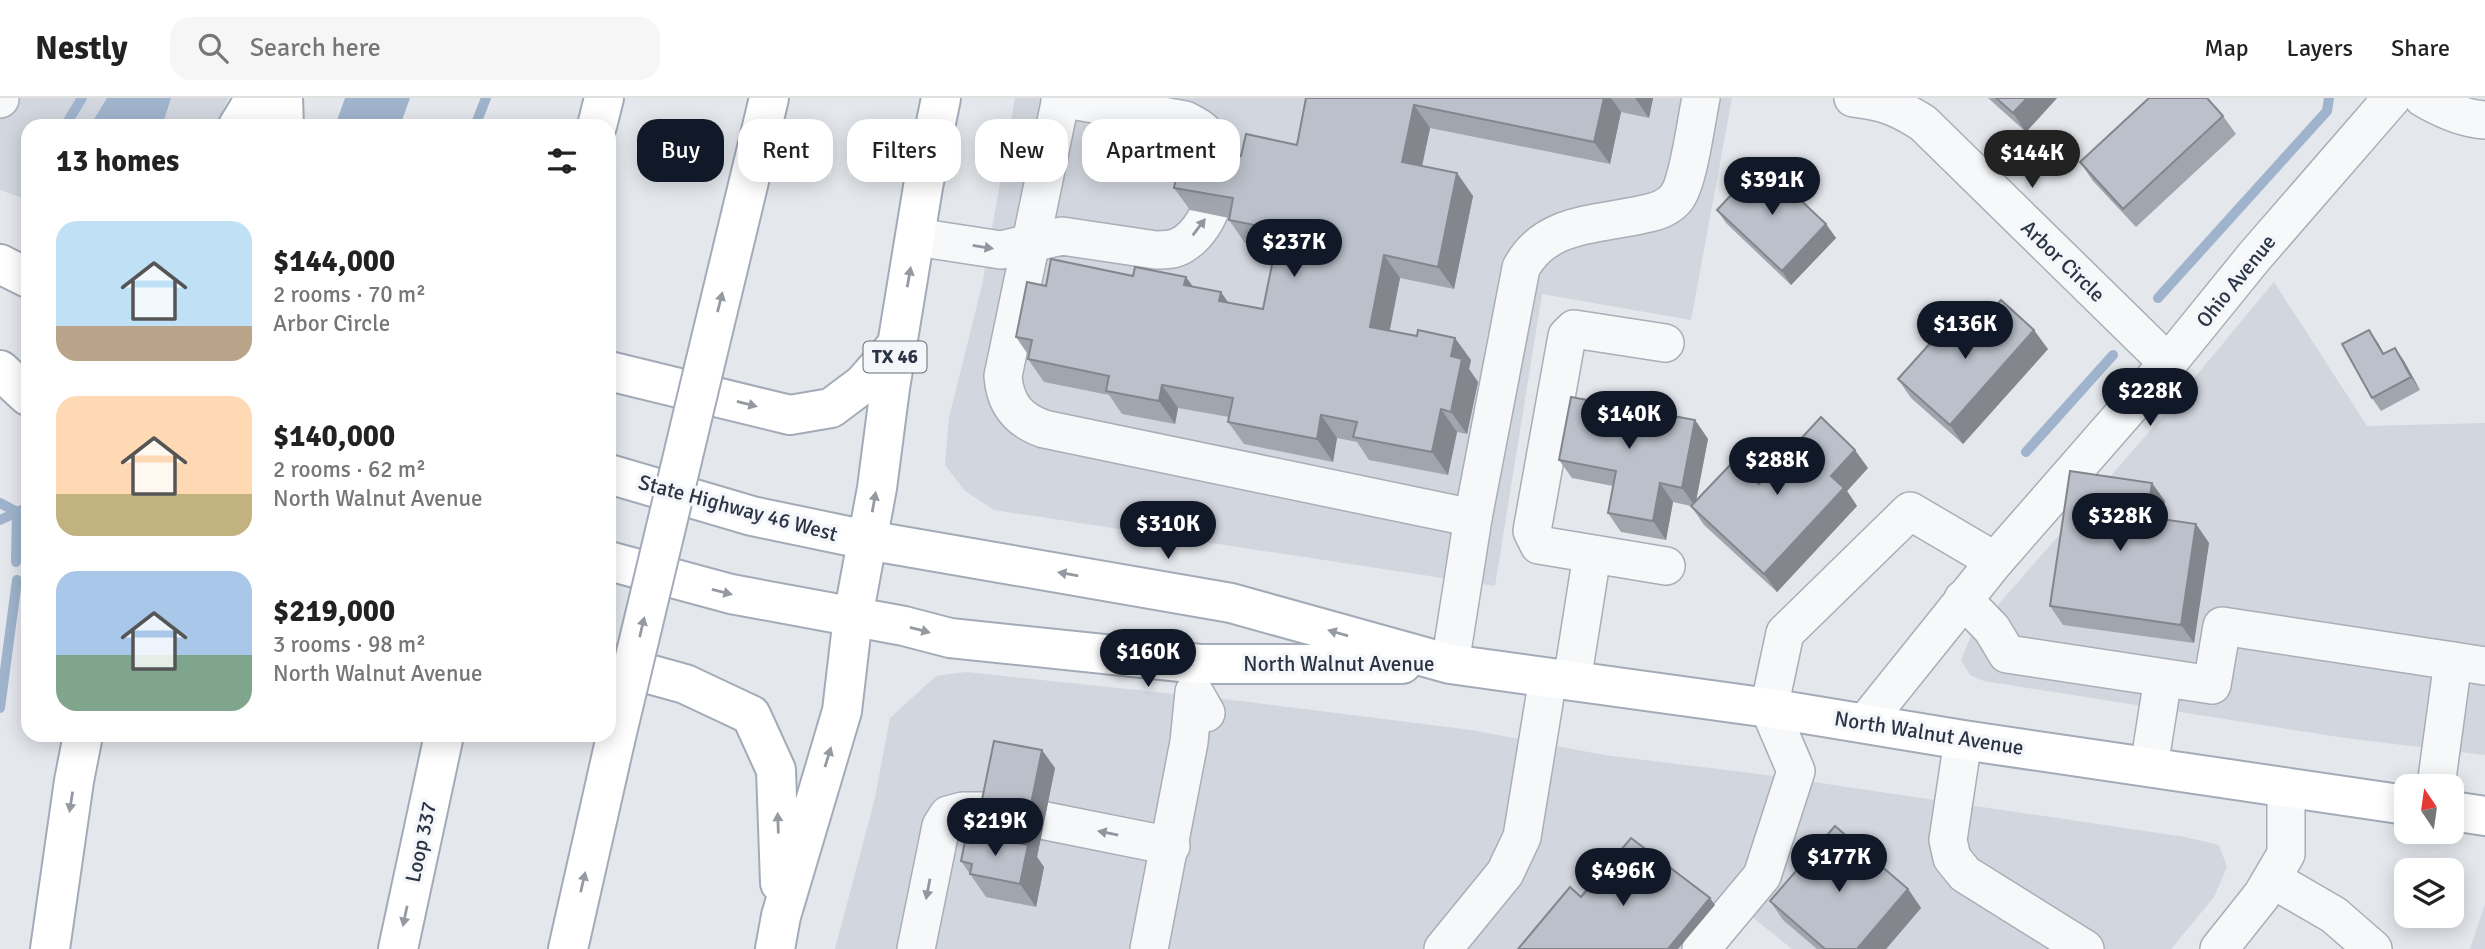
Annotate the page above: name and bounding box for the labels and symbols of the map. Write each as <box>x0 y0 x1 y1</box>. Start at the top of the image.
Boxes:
pin: $144K <box>1983 130 2081 190</box>
pin: $391K <box>1723 158 1821 217</box>
street label: Arbor Circle <box>2015 214 2111 308</box>
one-way arrow <box>1192 218 1206 236</box>
pin: $237K <box>1245 220 1343 279</box>
street label: Ohio Avenue <box>2191 229 2281 333</box>
one-way arrow <box>973 242 995 253</box>
one-way arrow <box>904 266 915 288</box>
one-way arrow <box>715 290 726 312</box>
pin: $136K <box>1916 302 2014 361</box>
road number: TX 46 <box>864 342 926 372</box>
pin: $228K <box>2101 368 2199 428</box>
pin: $140K <box>1580 392 1678 451</box>
one-way arrow <box>736 399 758 410</box>
pin: $288K <box>1728 438 1826 497</box>
street label: State Highway 46 West <box>636 469 840 547</box>
one-way arrow <box>869 491 880 513</box>
pin: $328K <box>2071 494 2169 553</box>
pin: $310K <box>1119 502 1217 561</box>
one-way arrow <box>1057 568 1079 579</box>
one-way arrow <box>711 587 733 598</box>
one-way arrow <box>637 616 648 638</box>
one-way arrow <box>909 625 931 636</box>
one-way arrow <box>1327 627 1348 637</box>
pin: $160K <box>1099 630 1197 689</box>
street label: North Walnut Avenue <box>1243 651 1435 677</box>
street label: North Walnut Avenue <box>1833 705 2025 761</box>
one-way arrow <box>824 746 834 767</box>
north arrow <box>2394 774 2464 844</box>
one-way arrow <box>65 791 76 813</box>
pin: $219K <box>946 798 1044 858</box>
street label: Loop 337 <box>400 799 442 885</box>
one-way arrow <box>772 812 784 834</box>
one-way arrow <box>1097 827 1119 838</box>
pin: $177K <box>1790 834 1888 894</box>
pin: $496K <box>1574 848 1672 908</box>
one-way arrow <box>578 871 589 893</box>
one-way arrow <box>922 878 933 900</box>
one-way arrow <box>399 905 410 927</box>

